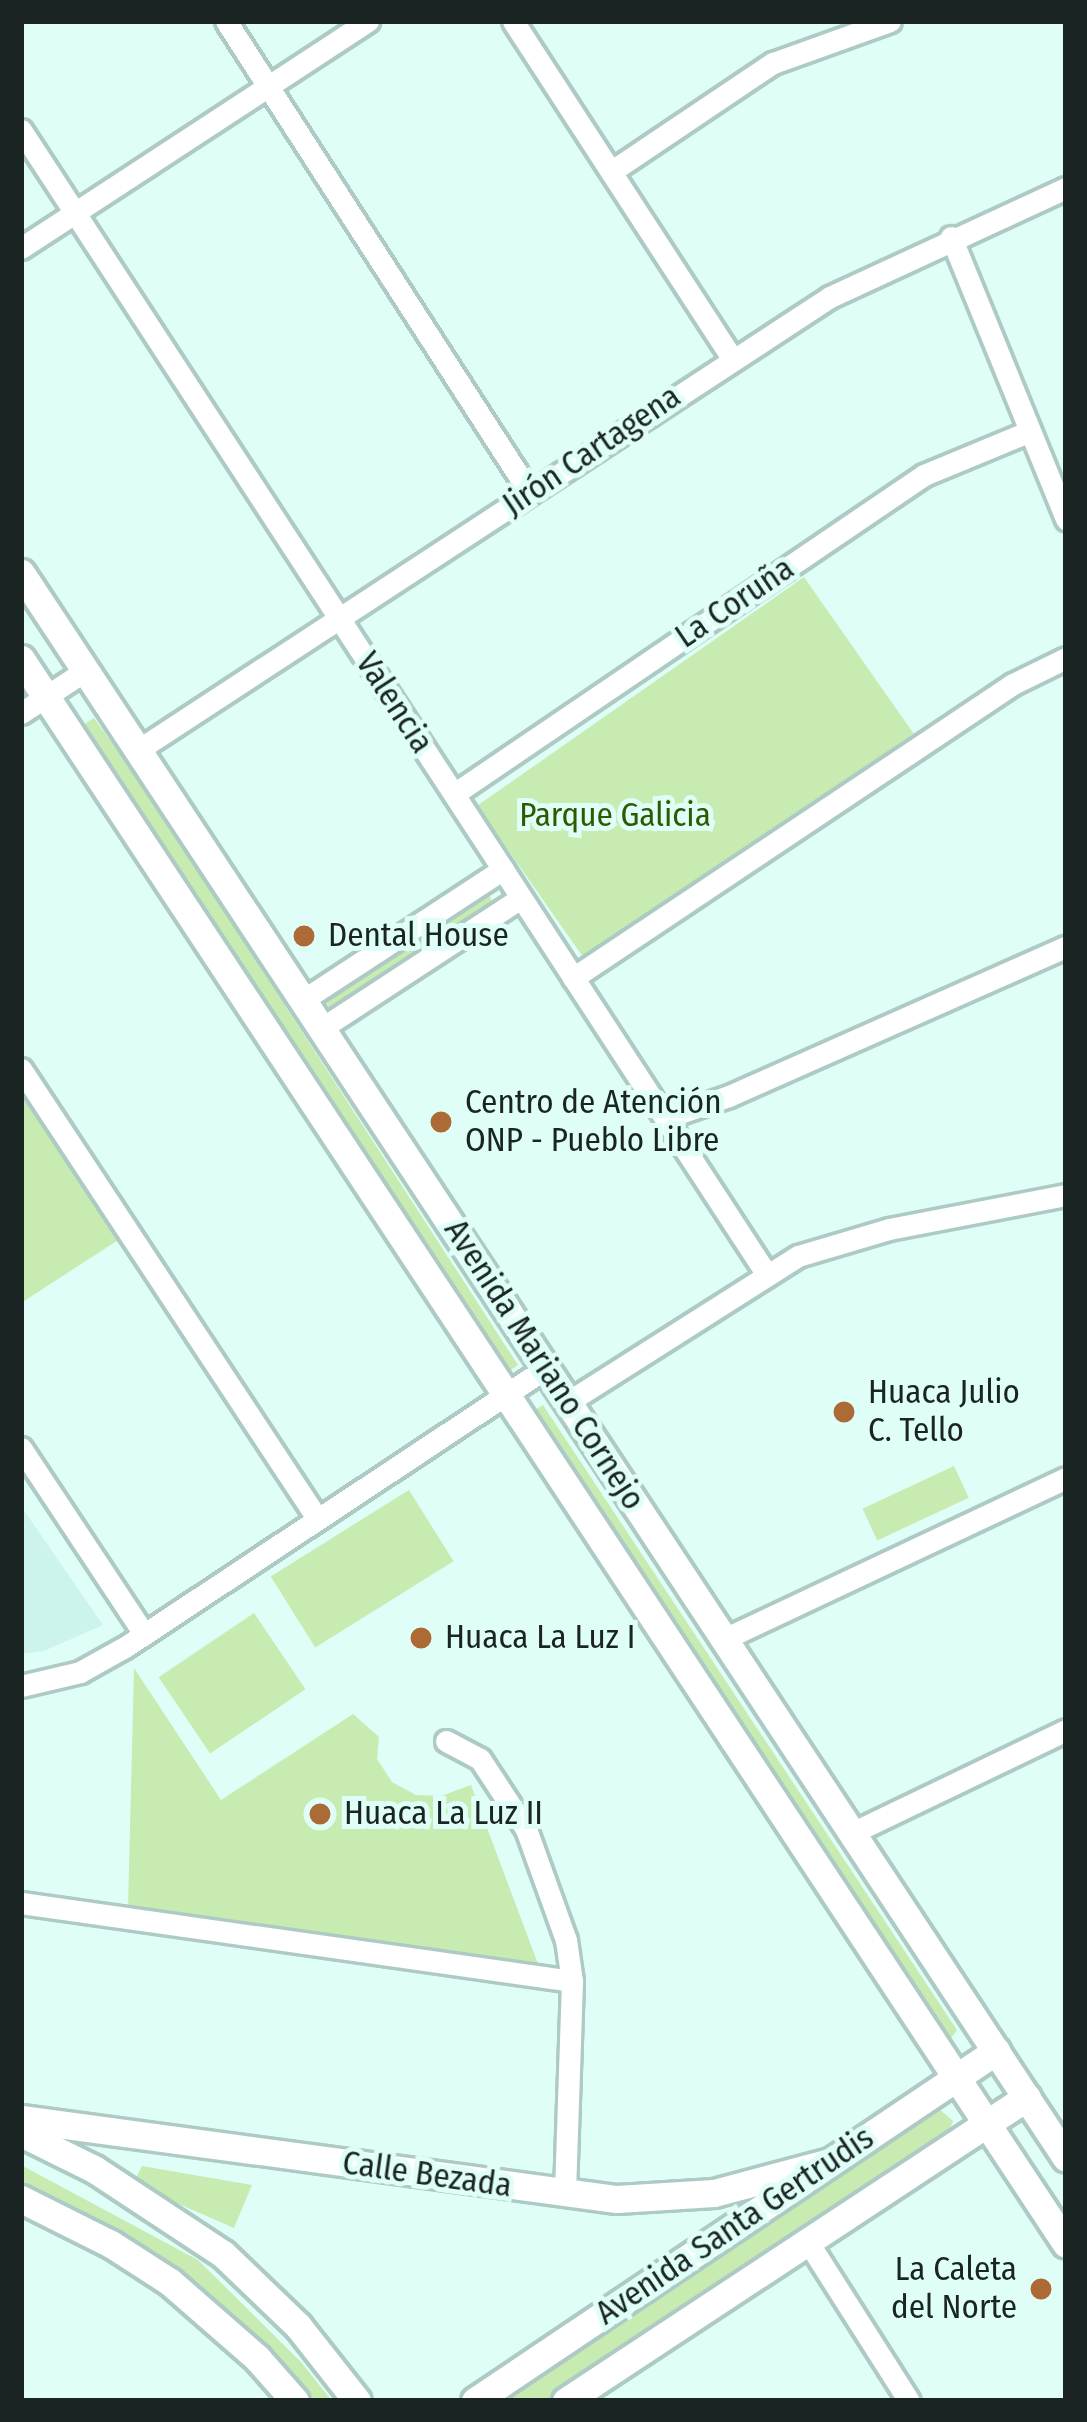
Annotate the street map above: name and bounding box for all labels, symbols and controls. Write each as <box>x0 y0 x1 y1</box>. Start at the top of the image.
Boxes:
street label: Jirón Cartagena <box>496 377 688 525</box>
street label: La Coruña <box>668 549 802 657</box>
street label: Valencia <box>347 645 441 761</box>
park label: Parque Galicia <box>519 796 711 836</box>
place label: Dental House <box>328 916 509 956</box>
marker: Dental House <box>291 923 317 949</box>
place label: Centro de Atención ONP - Pueblo Libre <box>465 1083 722 1161</box>
marker: Centro de Atención ONP - Pueblo Libre <box>428 1109 454 1135</box>
street label: Avenida Mariano Cornejo <box>435 1212 653 1518</box>
place label: Huaca Julio C. Tello <box>868 1373 1020 1451</box>
marker: Huaca Julio C. Tello <box>831 1399 857 1425</box>
place label: Huaca La Luz I <box>445 1618 635 1658</box>
marker: Huaca La Luz I <box>408 1625 434 1651</box>
place label: Huaca La Luz II <box>344 1794 543 1834</box>
marker: Huaca La Luz II <box>307 1801 333 1827</box>
street label: Avenida Santa Gertrudis <box>589 2118 881 2334</box>
street label: Calle Bezada <box>340 2144 514 2206</box>
place label: La Caleta del Norte <box>891 2250 1017 2328</box>
marker: La Caleta del Norte <box>1028 2276 1054 2302</box>

